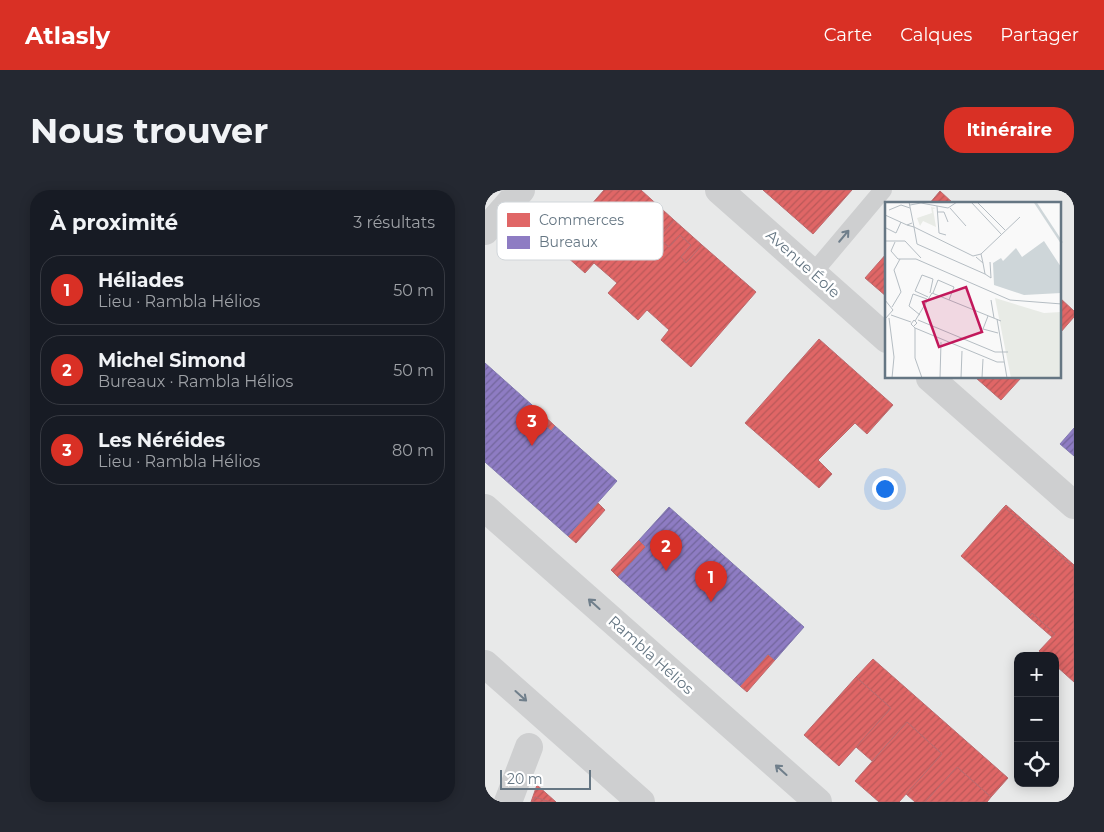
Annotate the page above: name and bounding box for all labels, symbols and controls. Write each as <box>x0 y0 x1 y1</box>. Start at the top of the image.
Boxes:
text: Atlasly <box>25 21 110 50</box>
text: Carte <box>824 24 872 46</box>
text: Calques <box>900 24 972 46</box>
text: Partager <box>1000 24 1079 46</box>
button: Itinéraire <box>944 107 1074 153</box>
text: Nous trouver <box>30 109 268 152</box>
legend <box>497 202 663 260</box>
inset map <box>885 202 1061 379</box>
text: À proximité <box>50 210 178 235</box>
text: Commerces <box>539 211 624 229</box>
text: 3 résultats <box>353 213 435 232</box>
street label: Avenue Éole <box>762 225 844 302</box>
one-way arrow <box>839 230 850 243</box>
text: Bureaux <box>539 233 598 251</box>
text: Héliades <box>98 269 184 292</box>
text: 1 <box>64 281 70 300</box>
text: 50 m <box>393 281 434 300</box>
text: Lieu · Rambla Hélios <box>98 292 260 311</box>
text: Michel Simond <box>98 349 246 372</box>
text: 2 <box>62 361 72 380</box>
text: 50 m <box>393 361 434 380</box>
text: Bureaux · Rambla Hélios <box>98 372 293 391</box>
pin: 3 <box>516 405 548 446</box>
text: Les Néréides <box>98 429 225 452</box>
text: 3 <box>62 441 72 460</box>
text: 80 m <box>392 441 434 460</box>
text: Lieu · Rambla Hélios <box>98 452 260 471</box>
your location <box>872 476 898 502</box>
pin: 2 <box>650 530 682 571</box>
pin: 1 <box>695 561 727 602</box>
one-way arrow <box>588 599 601 610</box>
street label: Rambla Hélios <box>605 611 698 698</box>
map controls <box>1014 652 1059 787</box>
button: + <box>1014 652 1059 697</box>
one-way arrow <box>515 690 528 702</box>
button: − <box>1014 697 1059 742</box>
button: locate <box>1014 742 1059 787</box>
one-way arrow <box>775 764 788 775</box>
scale bar <box>500 767 591 790</box>
text: 20 m <box>507 770 543 788</box>

